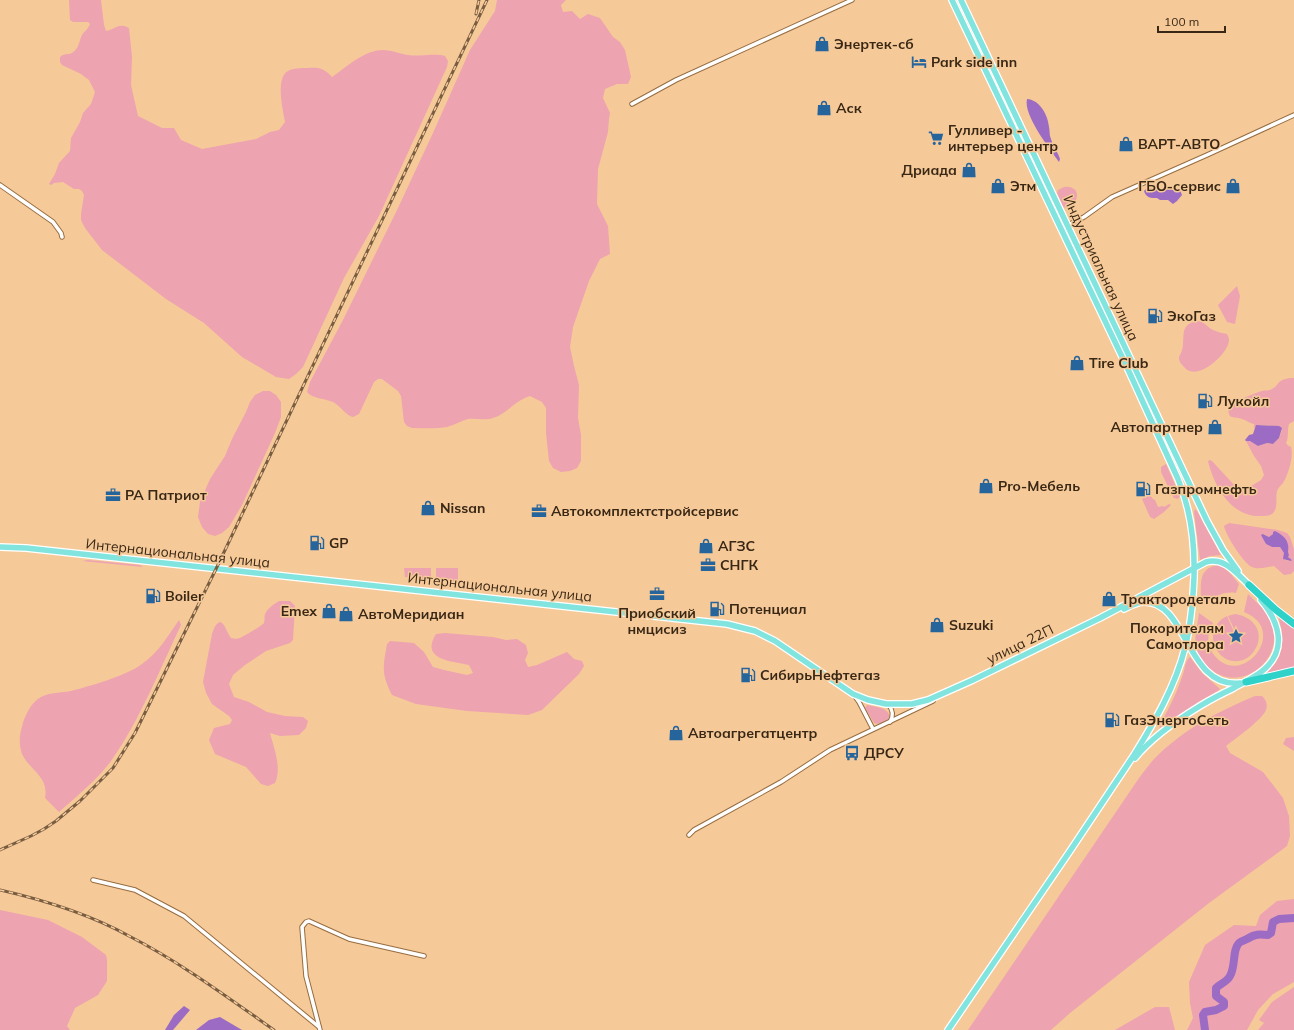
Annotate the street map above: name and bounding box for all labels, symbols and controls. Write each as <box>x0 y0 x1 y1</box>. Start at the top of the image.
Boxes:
scale bar <box>1158 8 1225 34</box>
text: 100 m <box>1164 14 1199 29</box>
shop icon: Энертек-сб <box>813 35 831 53</box>
place label: Энертек-сб <box>834 35 914 53</box>
hotel icon: Park side inn <box>910 53 928 71</box>
place label: Park side inn <box>931 53 1017 71</box>
shop icon: Аск <box>815 99 833 117</box>
place label: Аск <box>836 99 863 117</box>
place label: Гулливер - интерьер центр <box>948 121 1058 155</box>
supermarket icon: Гулливер - интерьер центр <box>927 129 945 147</box>
shop icon: ВАРТ-АВТО <box>1117 135 1135 153</box>
place label: ВАРТ-АВТО <box>1138 135 1220 153</box>
place label: Дриада <box>901 161 957 179</box>
shop icon: Дриада <box>960 161 978 179</box>
shop icon: Этм <box>989 177 1007 195</box>
place label: Этм <box>1010 177 1036 195</box>
place label: ГБО-сервис <box>1138 177 1221 195</box>
shop icon: ГБО-сервис <box>1224 177 1242 195</box>
street label: Индустриальная улица <box>1059 192 1143 344</box>
fuel station icon: ЭкоГаз <box>1146 307 1164 325</box>
place label: ЭкоГаз <box>1167 307 1216 325</box>
shop icon: Tire Club <box>1068 354 1086 372</box>
place label: Tire Club <box>1089 354 1149 372</box>
fuel station icon: Лукойл <box>1196 392 1214 410</box>
place label: Лукойл <box>1217 392 1269 410</box>
place label: Автопартнер <box>1111 418 1203 436</box>
shop icon: Автопартнер <box>1206 418 1224 436</box>
shop icon: Pro-Мебель <box>977 477 995 495</box>
place label: Pro-Мебель <box>998 477 1080 495</box>
fuel station icon: Газпромнефть <box>1134 480 1152 498</box>
place label: Газпромнефть <box>1155 480 1257 498</box>
office icon: РА Патриот <box>104 486 122 504</box>
place label: РА Патриот <box>125 486 207 504</box>
shop icon: Nissan <box>419 499 437 517</box>
place label: Nissan <box>440 499 485 517</box>
office icon: Автокомплектстройсервис <box>530 502 548 520</box>
place label: Автокомплектстройсервис <box>551 502 739 520</box>
street label: Интернациональная улица <box>85 534 271 572</box>
fuel station icon: GP <box>308 534 326 552</box>
place label: GP <box>329 534 349 552</box>
shop icon: АГЗС <box>697 537 715 555</box>
place label: АГЗС <box>718 537 755 555</box>
office icon: СНГК <box>699 556 717 574</box>
place label: СНГК <box>720 556 758 574</box>
street label: Интернациональная улица <box>407 568 593 606</box>
office icon: Приобский нмцисиз <box>648 585 666 603</box>
fuel station icon: Boiler <box>144 587 162 605</box>
place label: Boiler <box>165 587 204 605</box>
shop icon: Трактородеталь <box>1100 590 1118 608</box>
place label: Трактородеталь <box>1121 590 1236 608</box>
fuel station icon: Потенциал <box>708 600 726 618</box>
place label: Потенциал <box>729 600 806 618</box>
place label: Emex <box>281 602 317 620</box>
shop icon: Emex <box>320 602 338 620</box>
place label: Приобский нмцисиз <box>618 604 696 638</box>
shop icon: АвтоМеридиан <box>337 605 355 623</box>
place label: АвтоМеридиан <box>358 605 464 623</box>
shop icon: Suzuki <box>928 616 946 634</box>
place label: Suzuki <box>949 616 993 634</box>
place label: Покорителям Самотлора <box>1130 619 1224 653</box>
street label: улица 22П <box>984 620 1056 668</box>
place icon: Покорителям Самотлора <box>1227 627 1245 645</box>
fuel station icon: СибирьНефтегаз <box>739 666 757 684</box>
place label: СибирьНефтегаз <box>760 666 880 684</box>
fuel station icon: ГазЭнергоСеть <box>1103 711 1121 729</box>
place label: ГазЭнергоСеть <box>1124 711 1229 729</box>
shop icon: Автоагрегатцентр <box>667 724 685 742</box>
place label: Автоагрегатцентр <box>688 724 817 742</box>
bus stop icon: ДРСУ <box>843 744 861 762</box>
place label: ДРСУ <box>864 744 904 762</box>

